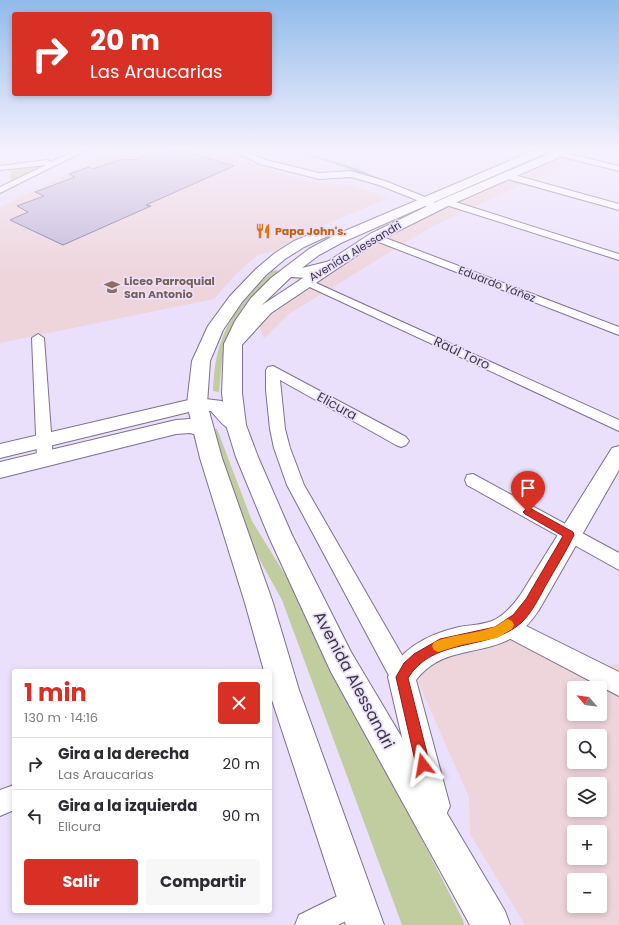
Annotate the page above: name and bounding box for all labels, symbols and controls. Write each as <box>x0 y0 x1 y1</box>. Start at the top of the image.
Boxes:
text: 20 m <box>90 21 160 60</box>
icon: right <box>24 28 76 80</box>
text: Las Araucarias <box>90 59 222 84</box>
street label: Avenida Alessandri <box>306 217 404 285</box>
restaurant icon: Papa John's. <box>254 222 272 240</box>
place label: Papa John's. <box>275 223 346 239</box>
street label: Eduardo Yáñez <box>456 262 538 306</box>
place label: Liceo Parroquial San Antonio <box>124 273 215 302</box>
school or university icon: Liceo Parroquial San Antonio <box>103 278 121 296</box>
street label: Raúl Toro <box>431 332 493 374</box>
street label: Elicura <box>314 387 360 425</box>
pin <box>511 471 545 512</box>
icon: arrive <box>517 477 539 499</box>
street label: Avenida Alessandri <box>308 607 400 753</box>
text: 1 min <box>24 676 87 709</box>
north arrow <box>567 681 607 721</box>
map controls <box>567 681 607 913</box>
button: close <box>218 682 260 724</box>
text: 130 m · 14:16 <box>24 708 98 727</box>
button: search <box>567 729 607 769</box>
text: Gira a la derecha <box>58 743 189 764</box>
position arrow <box>402 744 444 786</box>
icon: right <box>24 753 46 775</box>
text: 20 m <box>222 753 260 774</box>
text: Las Araucarias <box>58 765 154 784</box>
button: layers <box>567 777 607 817</box>
text: Gira a la izquierda <box>58 795 197 816</box>
icon: left <box>24 805 46 827</box>
text: 90 m <box>222 805 260 826</box>
text: Elicura <box>58 817 101 836</box>
button: + <box>567 825 607 865</box>
button: Salir <box>24 859 138 905</box>
button: Compartir <box>146 859 260 905</box>
button: − <box>567 873 607 913</box>

